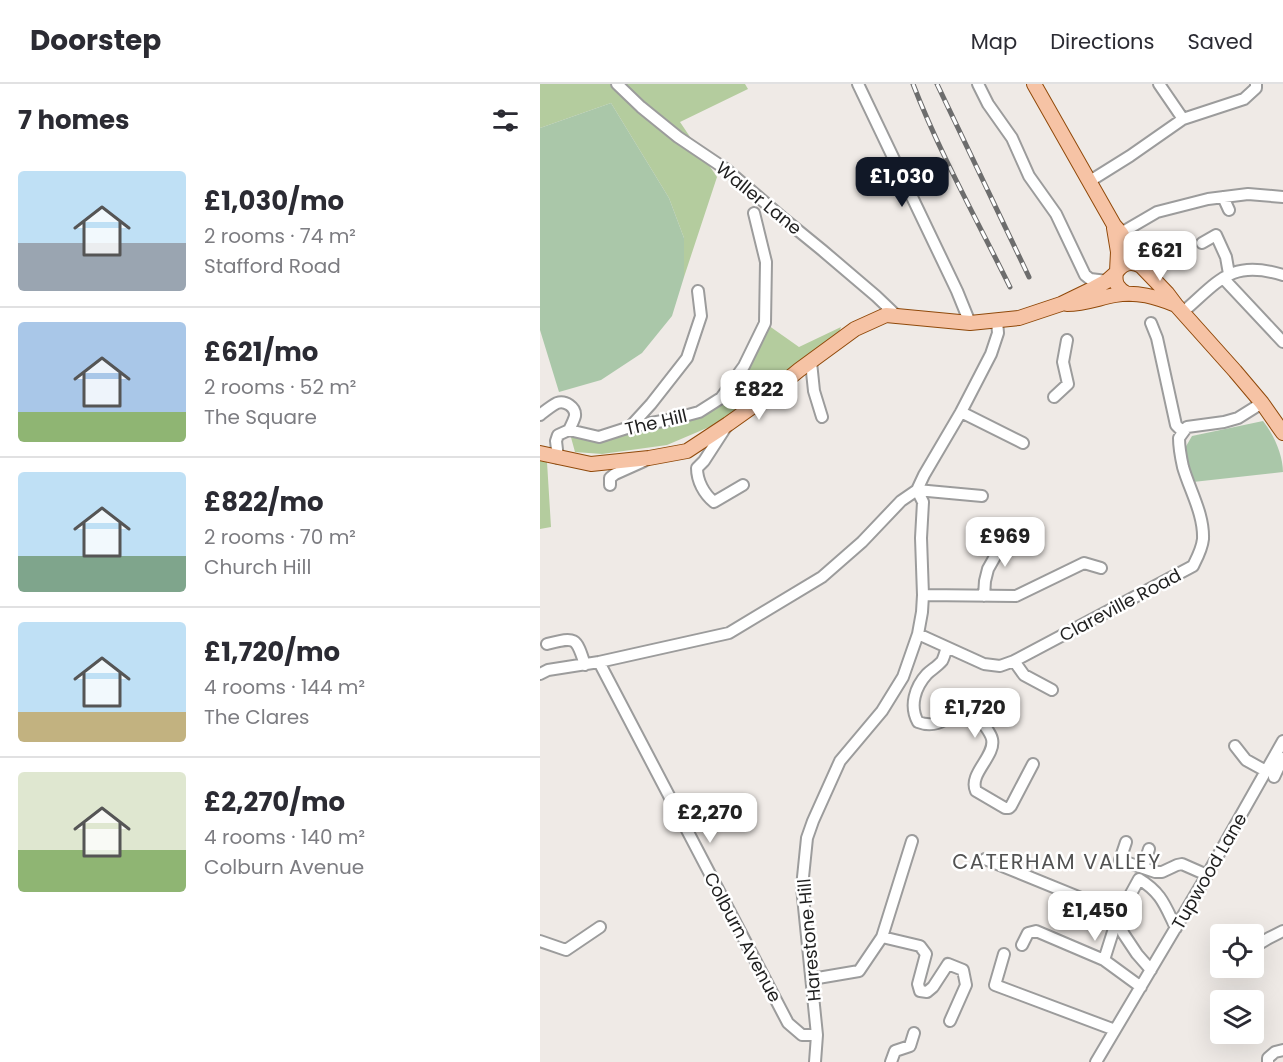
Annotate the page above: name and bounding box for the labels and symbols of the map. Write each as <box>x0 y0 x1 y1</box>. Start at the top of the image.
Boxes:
street label: Waller Lane <box>711 156 807 240</box>
pin: £1,030 <box>853 157 951 208</box>
pin: £621 <box>1124 231 1196 282</box>
pin: £822 <box>723 370 795 421</box>
street label: The Hill <box>623 403 689 441</box>
pin: £969 <box>969 517 1041 568</box>
street label: Clareville Road <box>1055 562 1185 648</box>
pin: £1,720 <box>926 688 1024 739</box>
pin: £2,270 <box>661 793 759 844</box>
street label: Tupwood Lane <box>1165 808 1253 934</box>
district label: CATERHAM VALLEY <box>952 847 1162 876</box>
street label: Colburn Avenue <box>698 867 788 1007</box>
street label: Harestone Hill <box>791 878 827 1002</box>
pin: £1,450 <box>1046 891 1144 942</box>

